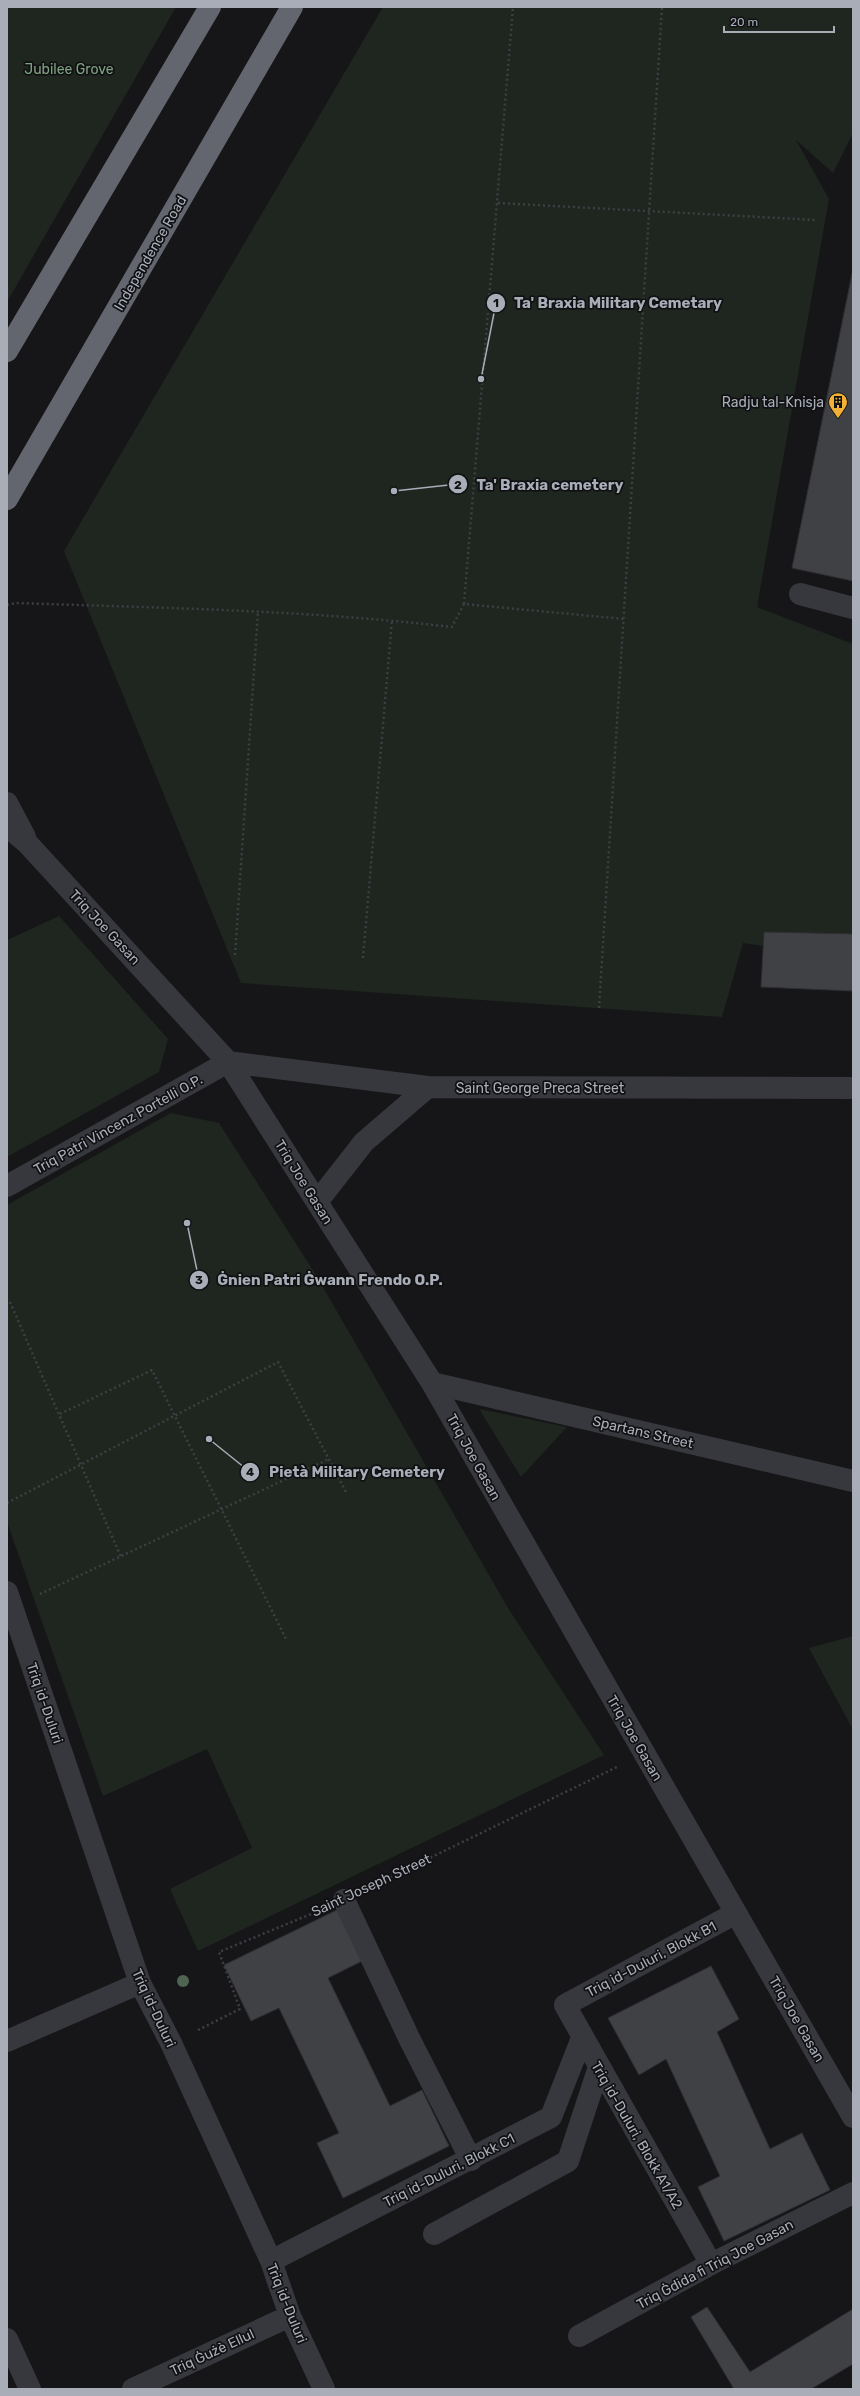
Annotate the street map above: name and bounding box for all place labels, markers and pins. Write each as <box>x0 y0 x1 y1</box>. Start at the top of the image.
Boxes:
callout: Ta' Braxia Military Cemetary <box>486 289 730 316</box>
building icon: Radju tal-Knisja <box>827 391 849 419</box>
place label: Radju tal-Knisja <box>722 394 824 411</box>
callout: Ta' Braxia cemetery <box>448 471 631 498</box>
callout: Ġnien Patri Ġwann Frendo O.P. <box>189 1266 450 1293</box>
callout: Pietà Military Cemetery <box>240 1459 453 1486</box>

